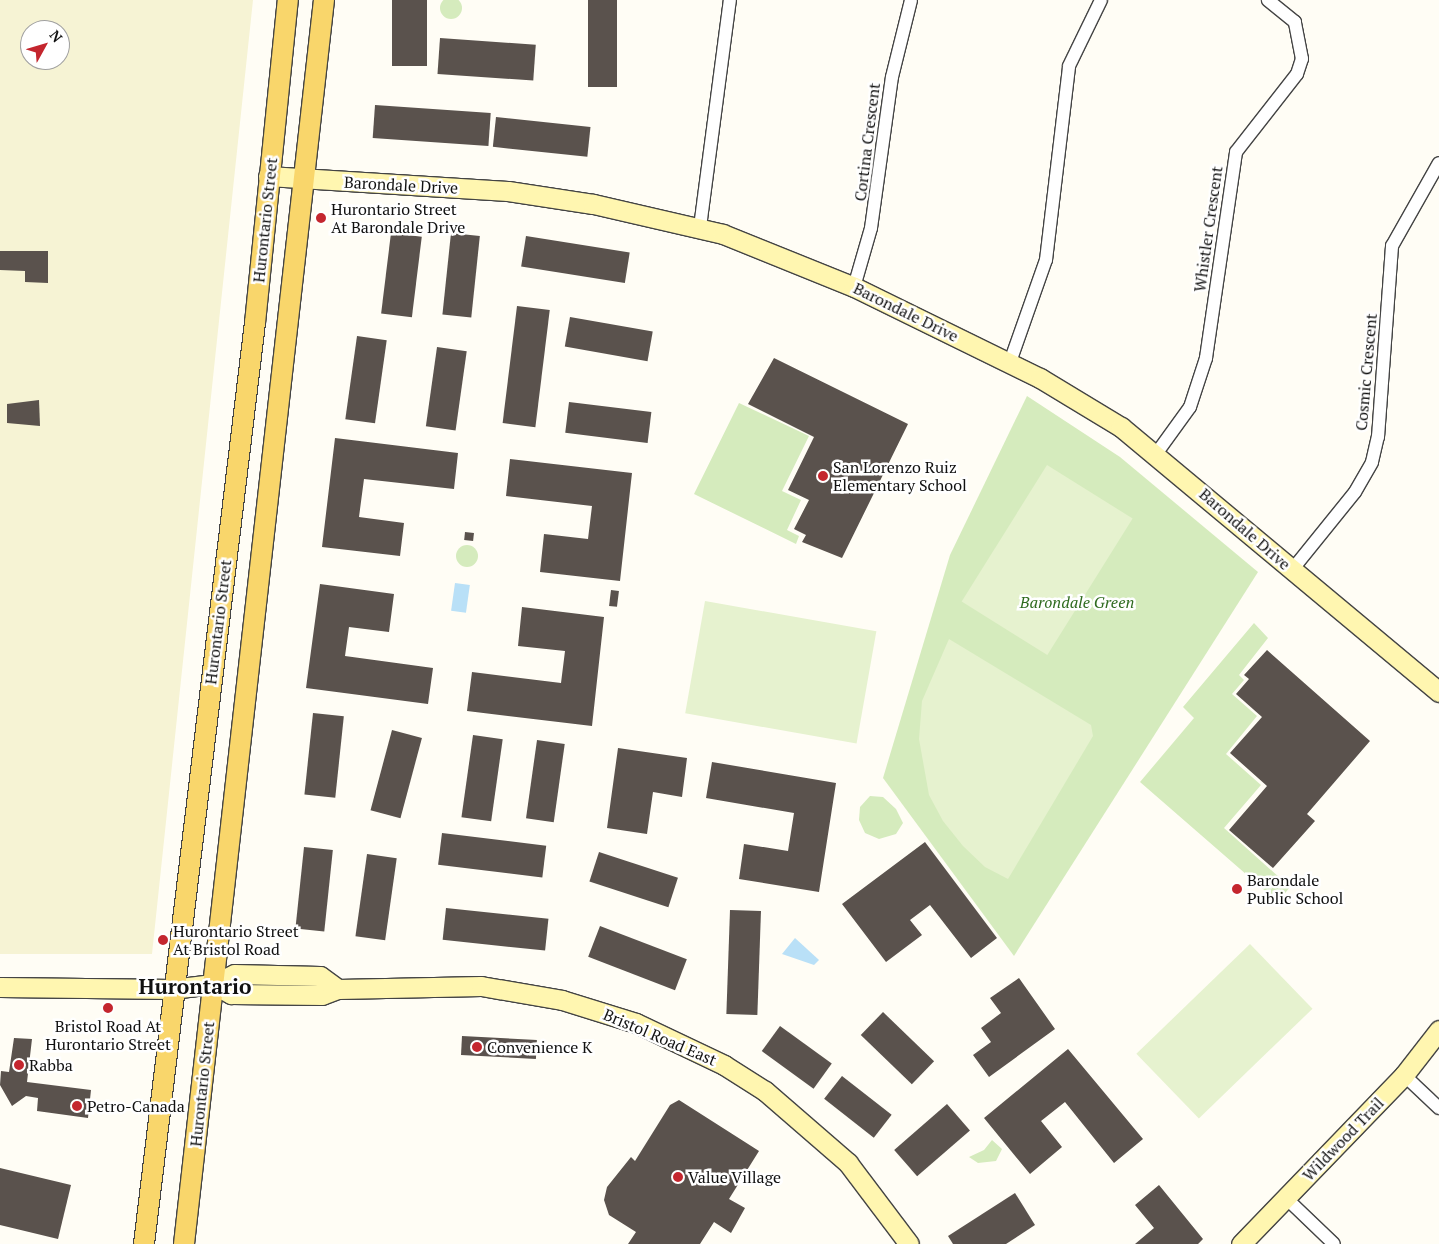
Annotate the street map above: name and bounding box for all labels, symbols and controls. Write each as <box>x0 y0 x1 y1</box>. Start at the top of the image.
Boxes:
north arrow <box>20 20 70 70</box>
text: N <box>46 26 67 46</box>
street label: Cortina Crescent <box>850 82 884 202</box>
street label: Hurontario Street <box>249 156 281 284</box>
street label: Whistler Crescent <box>1190 165 1226 293</box>
street label: Barondale Drive <box>343 172 459 198</box>
place label: Hurontario Street At Barondale Drive <box>331 199 465 237</box>
marker: Hurontario Street At Barondale Drive <box>315 212 327 224</box>
street label: Barondale Drive <box>850 278 962 346</box>
street label: Cosmic Crescent <box>1351 313 1381 431</box>
place label: San Lorenzo Ruiz Elementary School <box>833 457 967 495</box>
marker: San Lorenzo Ruiz Elementary School <box>817 470 829 482</box>
street label: Barondale Drive <box>1196 484 1294 574</box>
street label: Hurontario Street <box>201 558 235 686</box>
park label: Barondale Green <box>1020 592 1134 612</box>
place label: Barondale Public School <box>1247 870 1343 908</box>
marker: Barondale Public School <box>1231 883 1243 895</box>
place label: Hurontario Street At Bristol Road <box>173 921 299 959</box>
marker: Hurontario Street At Bristol Road <box>157 934 169 946</box>
district label: Hurontario <box>139 973 251 999</box>
marker: Bristol Road At Hurontario Street <box>102 1002 114 1014</box>
street label: Bristol Road East <box>601 1005 719 1069</box>
place label: Bristol Road At Hurontario Street <box>45 1016 171 1054</box>
street label: Hurontario Street <box>186 1020 218 1148</box>
place label: Convenience K <box>487 1037 592 1057</box>
marker: Convenience K <box>471 1041 483 1053</box>
place label: Rabba <box>29 1055 73 1075</box>
marker: Rabba <box>13 1059 25 1071</box>
street label: Wildwood Trail <box>1298 1093 1388 1185</box>
place label: Petro-Canada <box>87 1096 185 1116</box>
marker: Petro-Canada <box>71 1100 83 1112</box>
place label: Value Village <box>688 1167 782 1187</box>
marker: Value Village <box>672 1171 684 1183</box>

